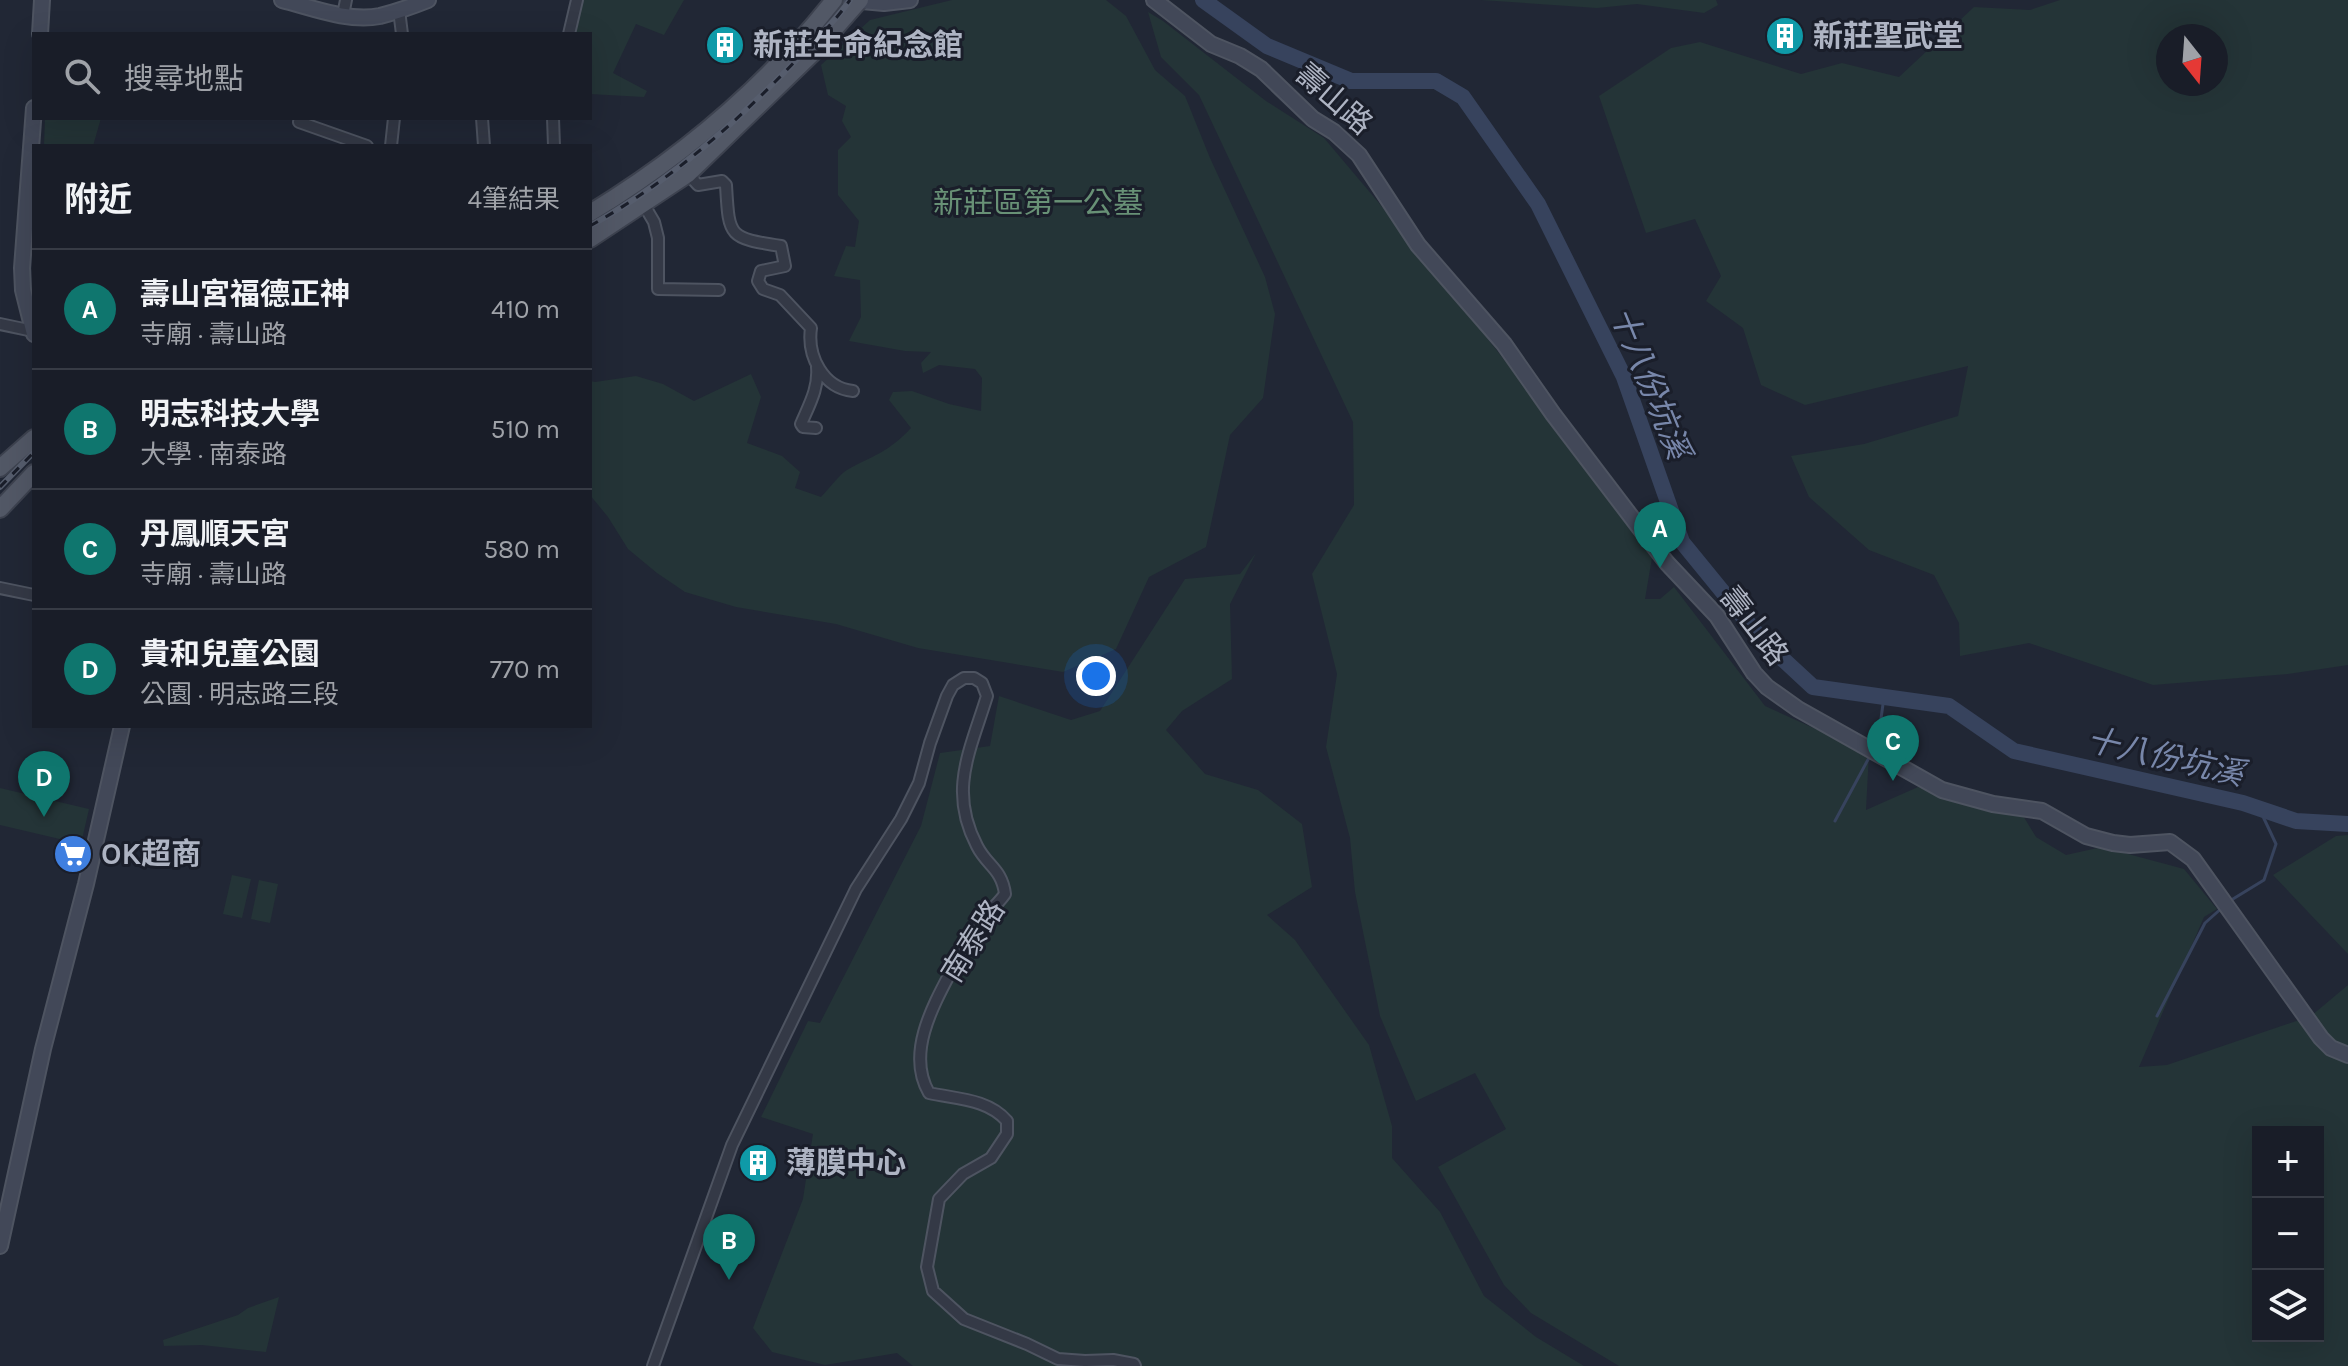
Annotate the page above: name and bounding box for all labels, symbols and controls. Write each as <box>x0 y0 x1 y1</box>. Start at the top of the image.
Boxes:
building icon: 新莊聖武堂 <box>1764 15 1806 57</box>
place label: 新莊聖武堂 <box>1813 18 1963 54</box>
building icon: 新莊生命紀念館 <box>704 24 746 66</box>
north arrow <box>2156 24 2228 96</box>
place label: 新莊生命紀念館 <box>753 27 963 63</box>
search box <box>32 32 592 120</box>
icon: search <box>60 54 104 98</box>
street label: 壽山路 <box>1288 56 1380 142</box>
text: 搜尋地點 <box>124 61 244 97</box>
text: 附近 <box>64 180 132 220</box>
text: 4筆結果 <box>467 184 560 215</box>
park label: 新莊區第一公墓 <box>933 185 1143 221</box>
text: 壽山宮福德正神 <box>140 276 350 312</box>
text: A <box>82 294 98 325</box>
text: 410 m <box>491 294 560 325</box>
water label: 十八份坑溪 <box>1603 302 1699 468</box>
text: 寺廟 · 壽山路 <box>140 319 287 350</box>
text: 明志科技大學 <box>140 396 320 432</box>
text: B <box>82 414 98 445</box>
text: 510 m <box>491 414 560 445</box>
text: 大學 · 南泰路 <box>140 439 287 470</box>
pin: A <box>1634 502 1686 568</box>
text: 丹鳳順天宮 <box>140 516 290 552</box>
text: C <box>82 534 98 565</box>
text: 580 m <box>483 534 560 565</box>
text: 寺廟 · 壽山路 <box>140 559 287 590</box>
street label: 壽山路 <box>1712 579 1796 673</box>
text: 貴和兒童公園 <box>140 636 320 672</box>
text: D <box>81 654 99 685</box>
text: 770 m <box>490 654 560 685</box>
your location <box>1076 656 1116 696</box>
text: 公園 · 明志路三段 <box>140 679 339 710</box>
pin: C <box>1867 715 1919 781</box>
water label: 十八份坑溪 <box>2083 721 2251 794</box>
pin: D <box>18 751 70 817</box>
supermarket icon: OK超商 <box>52 833 94 875</box>
place label: OK超商 <box>101 836 201 872</box>
street label: 南泰路 <box>934 893 1012 989</box>
map controls <box>2252 1126 2324 1342</box>
button: + <box>2252 1126 2324 1198</box>
building icon: 薄膜中心 <box>737 1142 779 1184</box>
place label: 薄膜中心 <box>786 1145 906 1181</box>
button: − <box>2252 1198 2324 1270</box>
pin: B <box>703 1214 755 1280</box>
button: layers <box>2252 1270 2324 1342</box>

